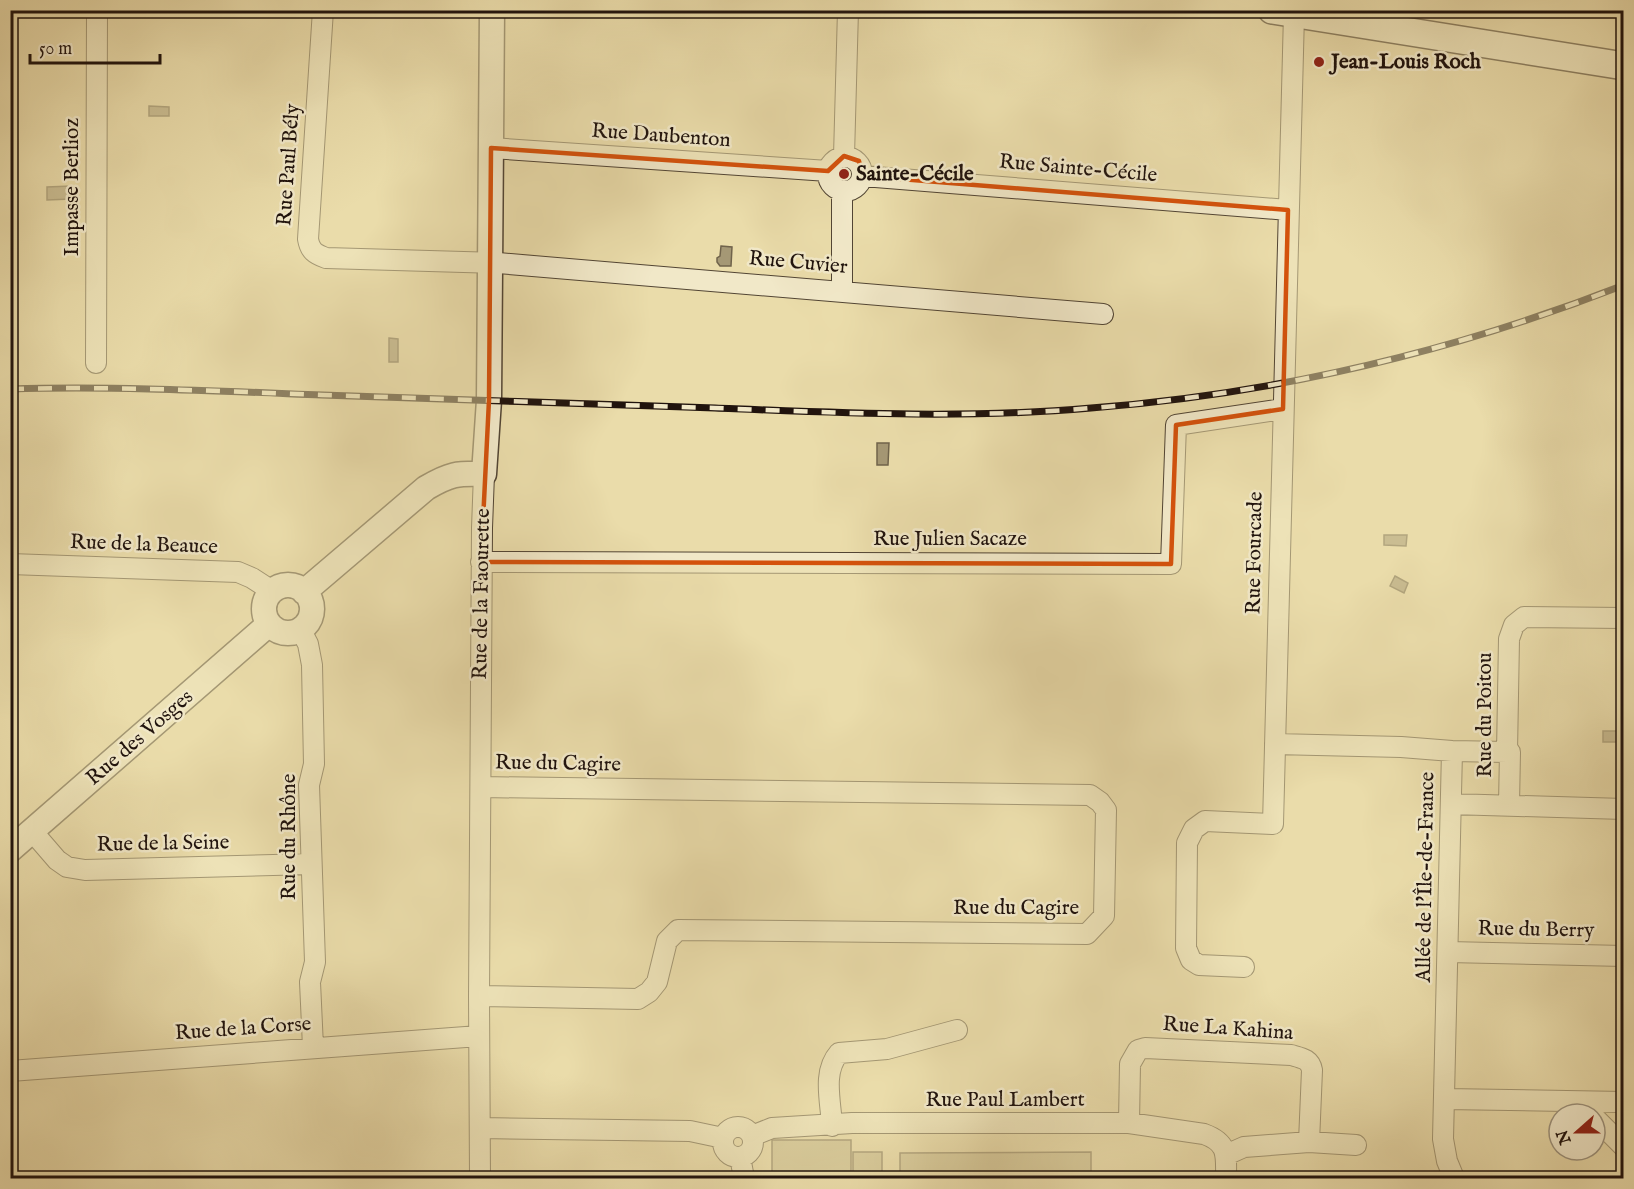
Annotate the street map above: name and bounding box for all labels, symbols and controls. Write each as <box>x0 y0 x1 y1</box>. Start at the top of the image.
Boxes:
scale bar <box>30 27 160 65</box>
text: 50 m <box>39 38 72 61</box>
place label: Jean-Louis Roch <box>1328 49 1482 76</box>
marker: Jean-Louis Roch <box>1312 55 1326 69</box>
street label: Rue Paul Bély <box>271 102 307 227</box>
street label: Impasse Berlioz <box>59 118 86 256</box>
street label: Rue Daubenton <box>591 118 731 154</box>
street label: Rue Sainte-Cécile <box>998 149 1159 189</box>
place label: Sainte-Cécile <box>856 161 974 188</box>
marker: Sainte-Cécile <box>837 167 851 181</box>
street label: Rue Cuvier <box>747 245 849 281</box>
street label: Rue Fourcade <box>1240 491 1270 615</box>
street label: Rue de la Faourette <box>467 508 497 680</box>
street label: Rue Julien Sacaze <box>873 526 1027 553</box>
street label: Rue de la Beauce <box>70 529 219 561</box>
street label: Rue du Poitou <box>1472 652 1499 778</box>
street label: Rue des Vosges <box>81 684 199 792</box>
street label: Rue du Cagire <box>495 749 622 779</box>
street label: Allée de l'Île-de-France <box>1410 771 1441 984</box>
street label: Rue du Rhône <box>276 773 303 900</box>
street label: Rue de la Seine <box>96 829 230 859</box>
street label: Rue du Cagire <box>953 895 1079 922</box>
street label: Rue du Berry <box>1477 915 1595 945</box>
street label: Rue de la Corse <box>174 1011 313 1047</box>
street label: Rue La Kahina <box>1162 1011 1295 1047</box>
street label: Rue Paul Lambert <box>925 1087 1085 1114</box>
north arrow <box>1547 1102 1607 1162</box>
text: N <box>1553 1126 1577 1148</box>

